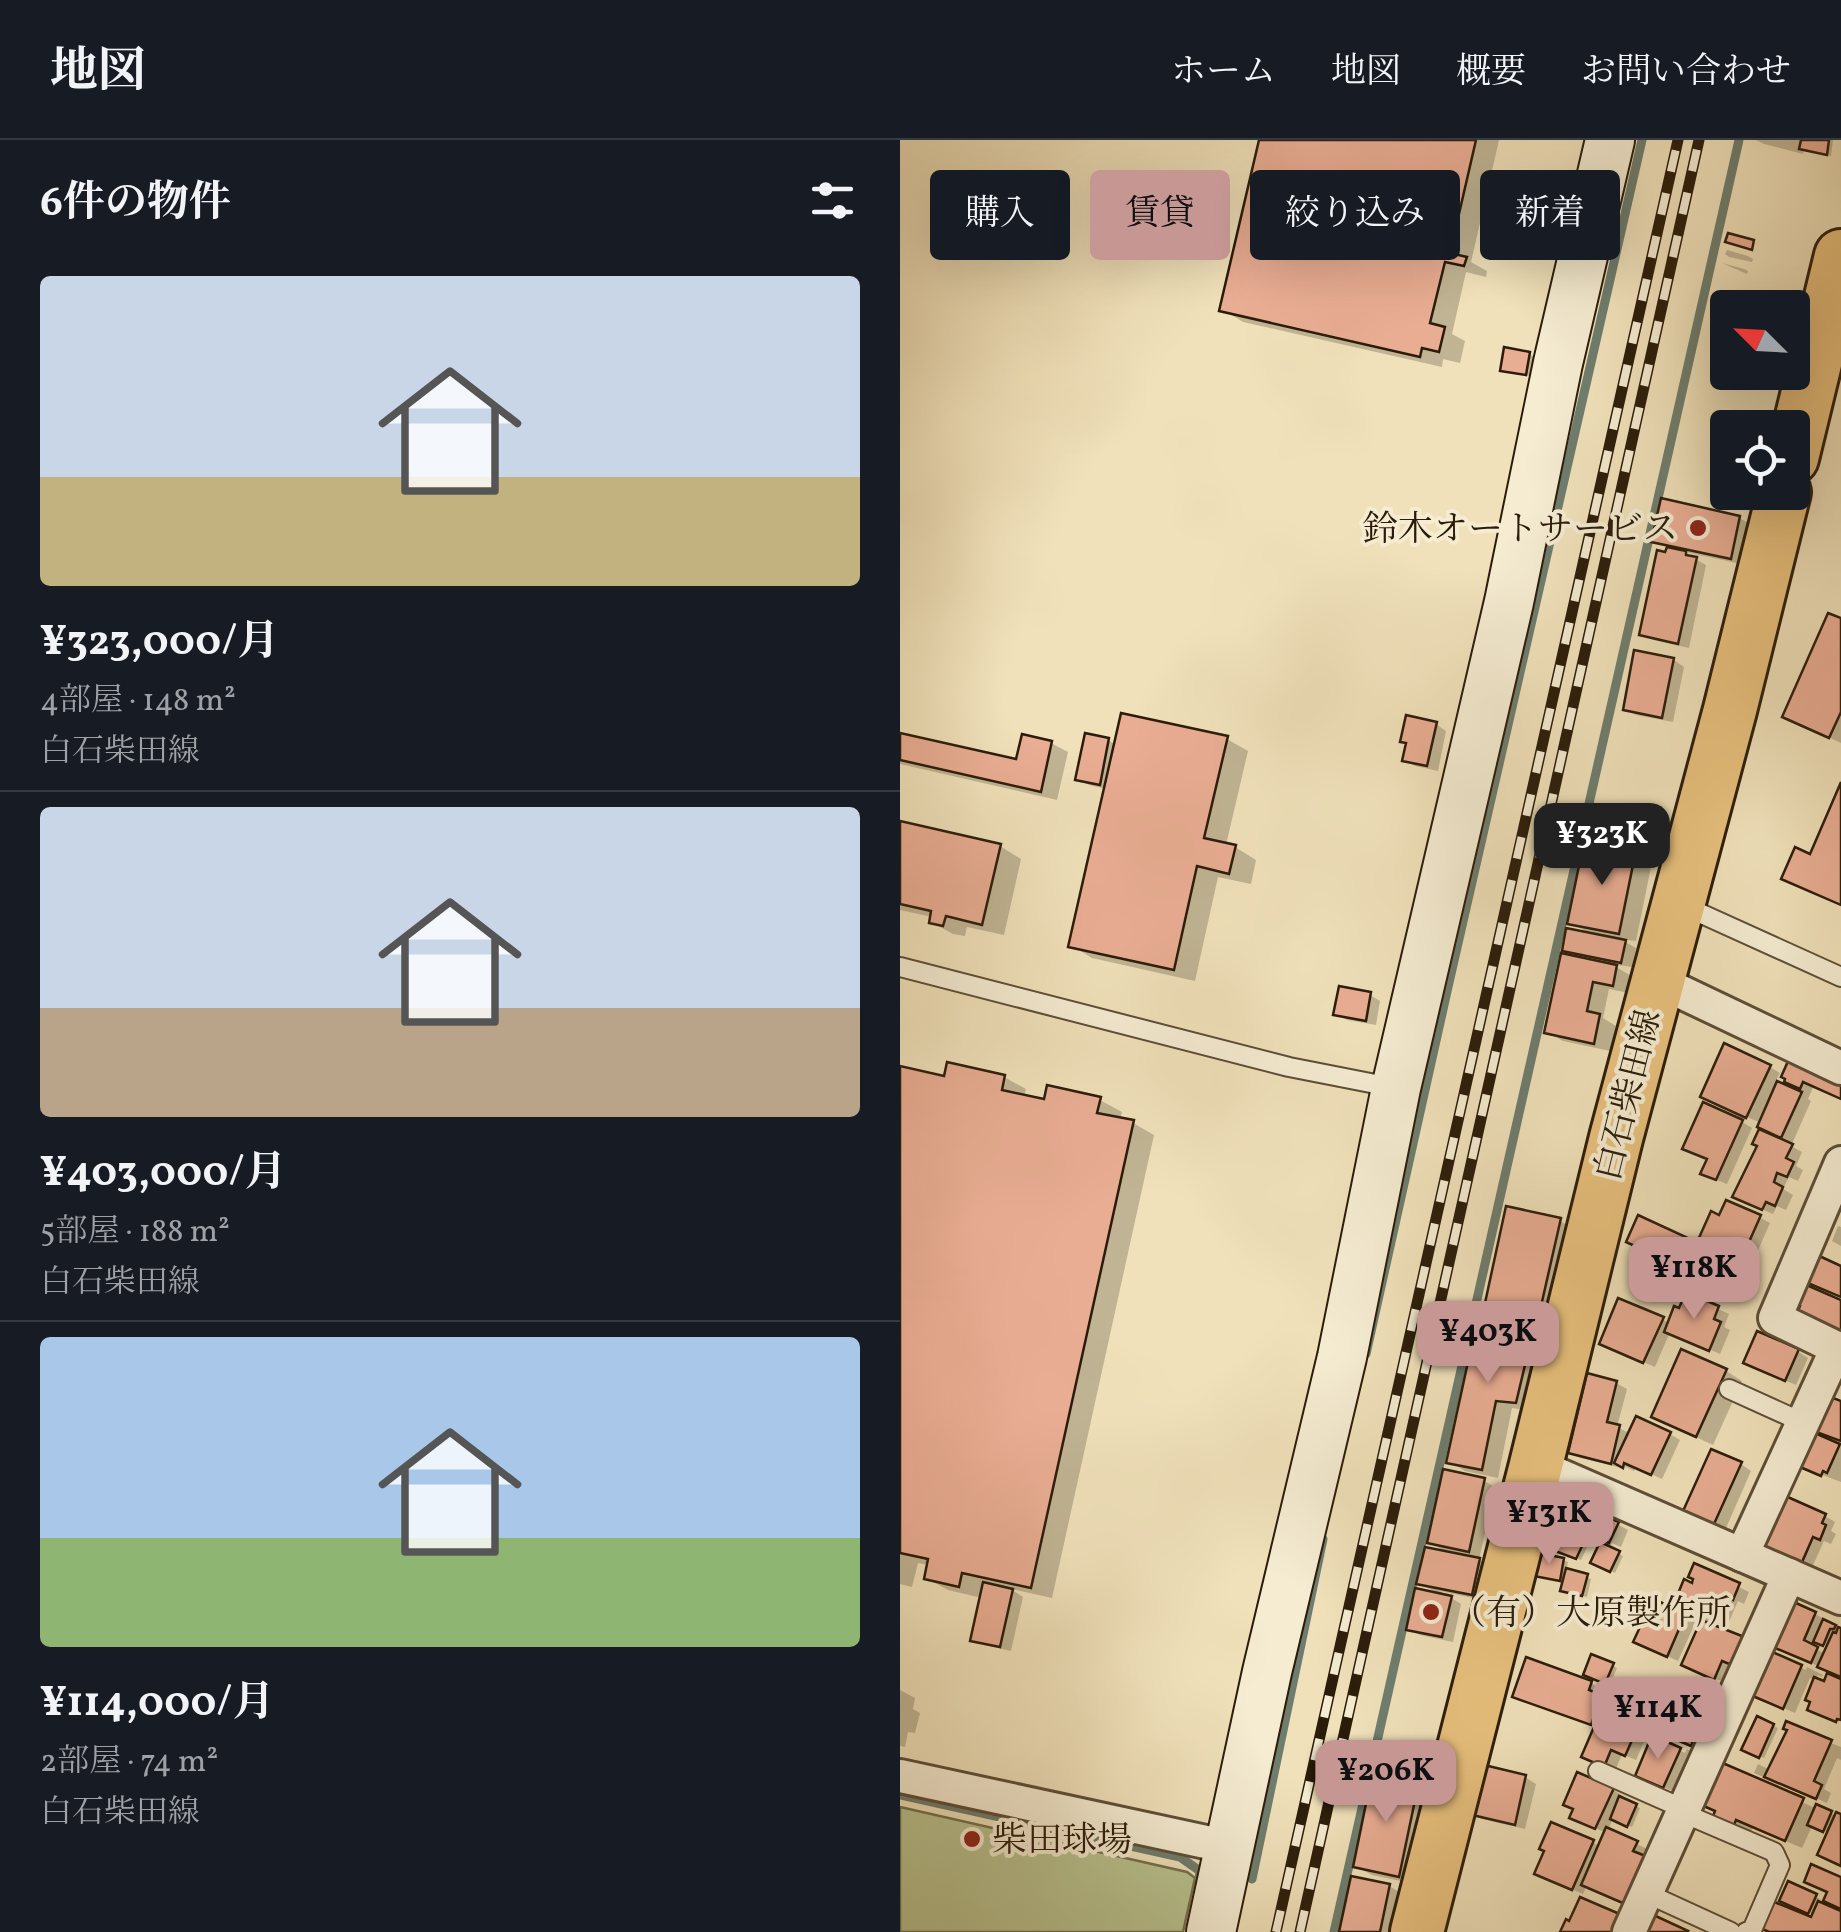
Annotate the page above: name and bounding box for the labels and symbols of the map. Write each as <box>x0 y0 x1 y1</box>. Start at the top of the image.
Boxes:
north arrow <box>1710 290 1810 390</box>
place label: 鈴木オートサービス <box>1363 507 1678 555</box>
marker: 鈴木オートサービス <box>1687 517 1709 539</box>
pin: ¥323K <box>1532 803 1672 888</box>
street label: 白石柴田線 <box>1585 1005 1674 1186</box>
pin: ¥118K <box>1624 1237 1764 1322</box>
pin: ¥403K <box>1418 1301 1558 1386</box>
pin: ¥131K <box>1479 1482 1619 1567</box>
place label: （有）大原製作所 <box>1451 1591 1731 1639</box>
marker: （有）大原製作所 <box>1420 1601 1442 1623</box>
pin: ¥114K <box>1588 1677 1728 1762</box>
pin: ¥206K <box>1316 1740 1456 1825</box>
place label: 柴田球場 <box>992 1818 1132 1866</box>
marker: 柴田球場 <box>961 1828 983 1850</box>

